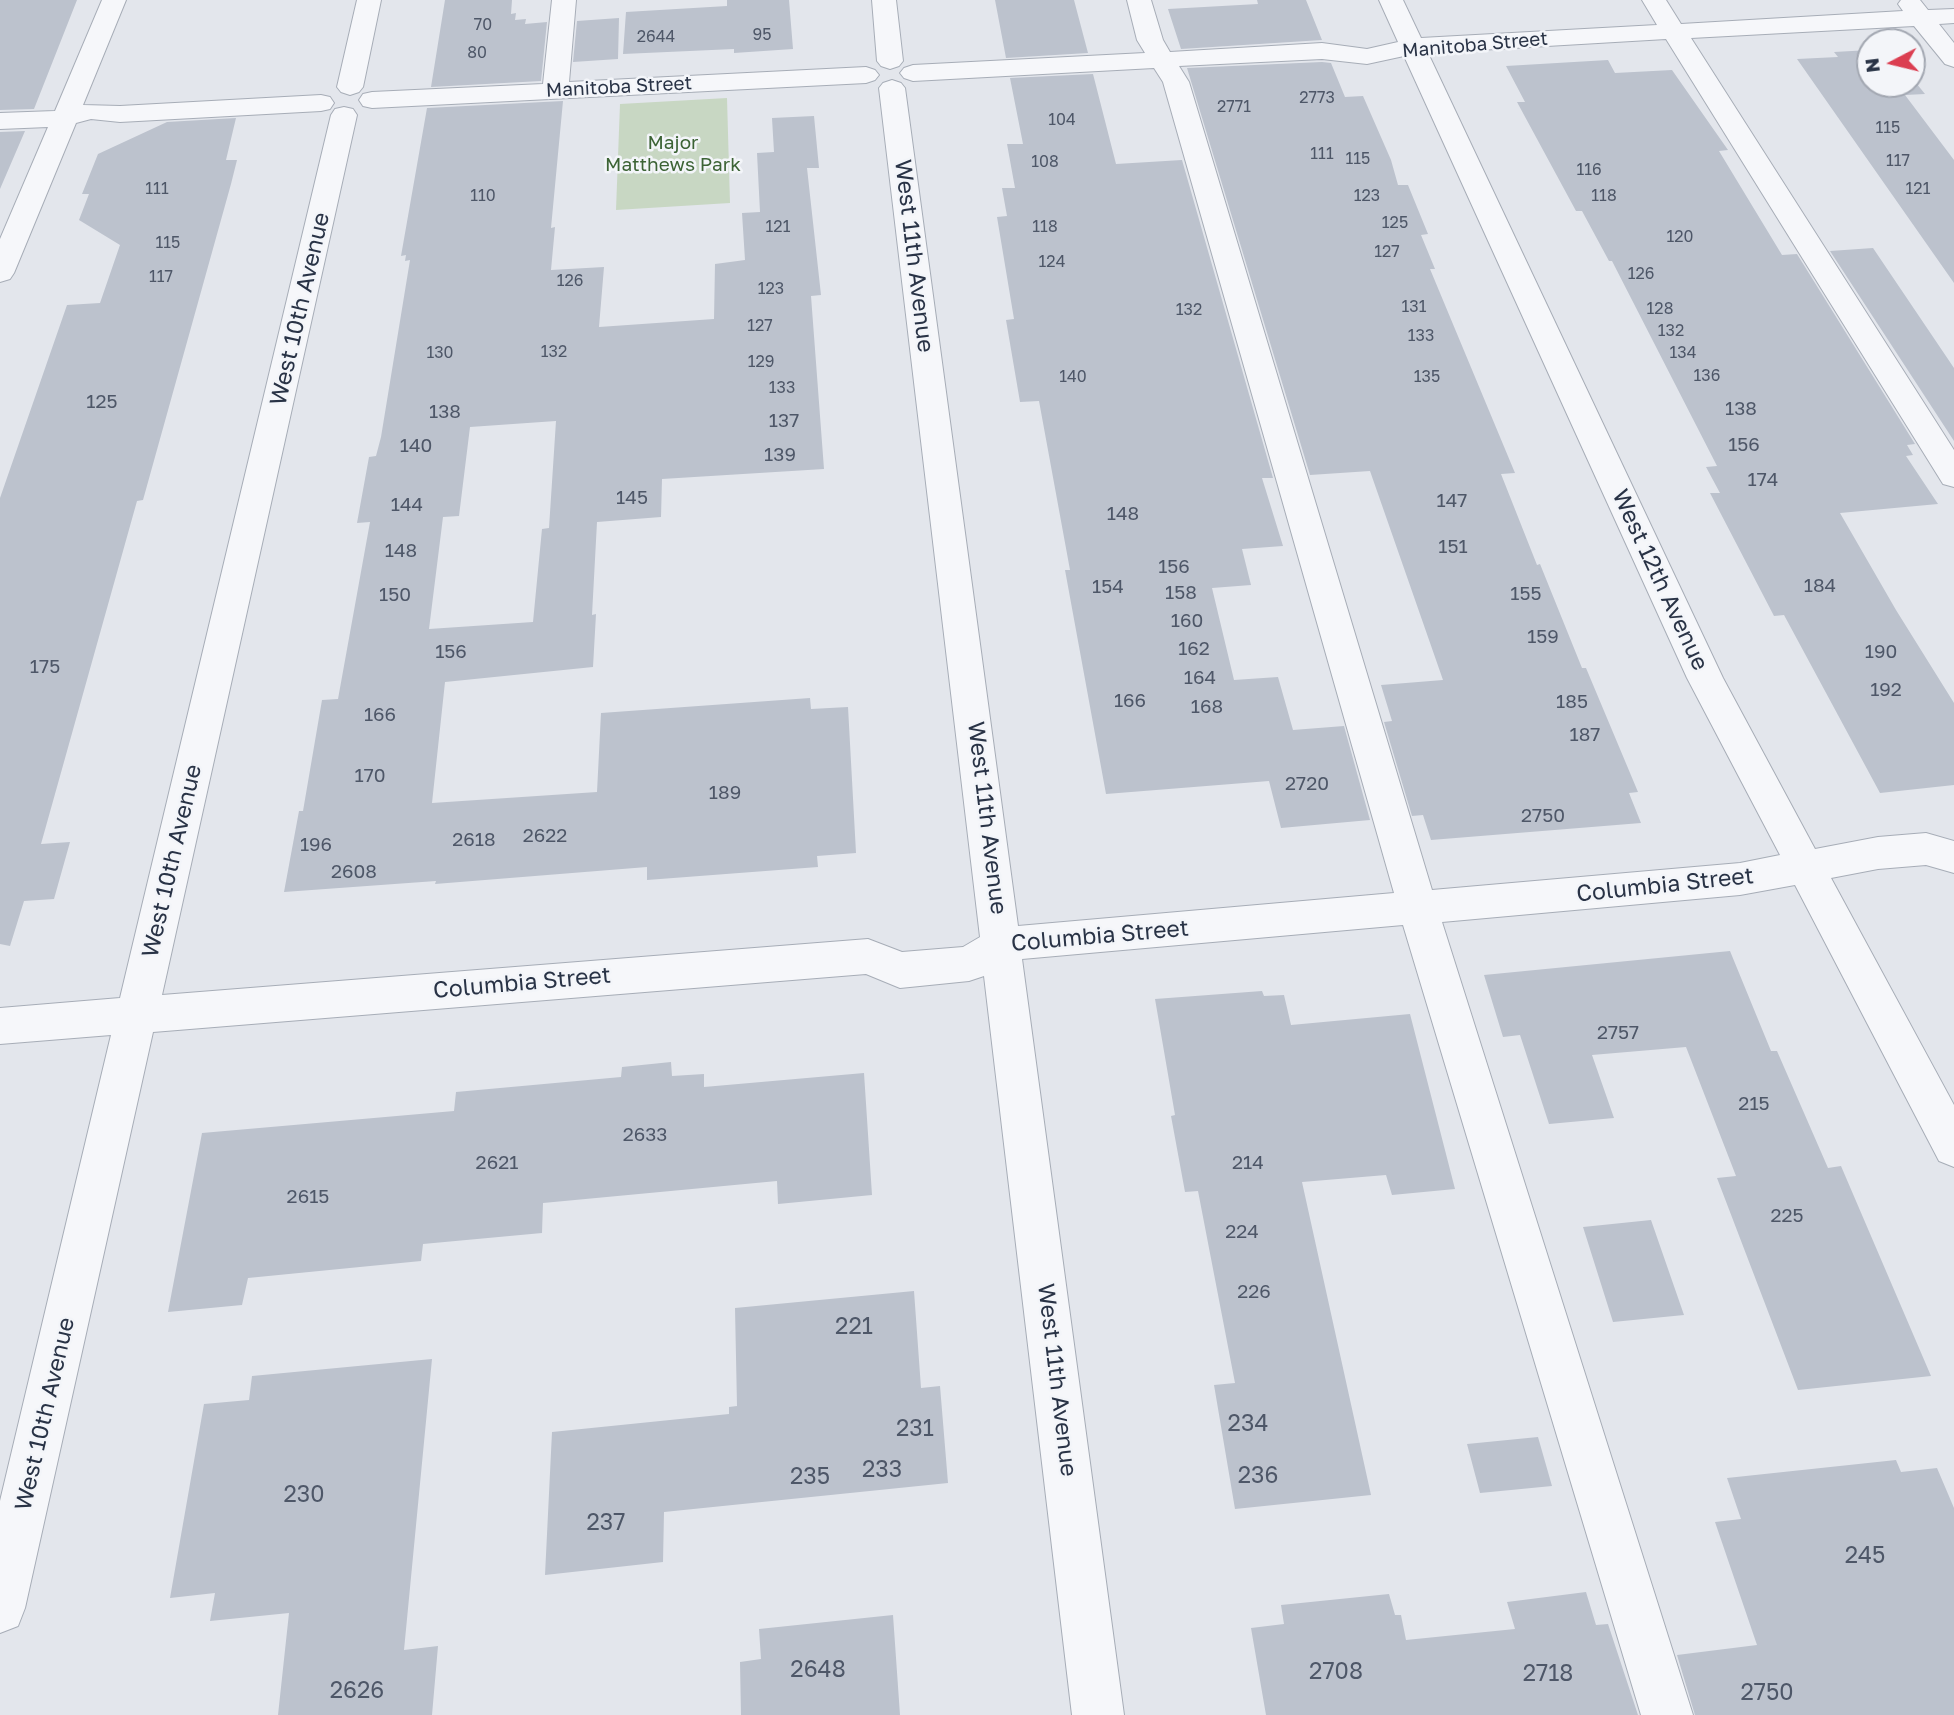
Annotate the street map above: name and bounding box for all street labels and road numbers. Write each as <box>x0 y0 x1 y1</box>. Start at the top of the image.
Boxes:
street label: Manitoba Street <box>1401 27 1549 63</box>
street label: Manitoba Street <box>545 72 693 102</box>
street label: West 11th Avenue <box>888 158 940 354</box>
street label: West 10th Avenue <box>264 210 336 408</box>
street label: West 12th Avenue <box>1606 485 1714 675</box>
street label: West 11th Avenue <box>961 720 1013 916</box>
street label: West 10th Avenue <box>136 762 208 960</box>
street label: Columbia Street <box>1575 862 1755 908</box>
street label: Columbia Street <box>1010 914 1190 958</box>
street label: Columbia Street <box>432 961 612 1005</box>
street label: West 11th Avenue <box>1031 1282 1083 1478</box>
street label: West 10th Avenue <box>9 1315 81 1513</box>

